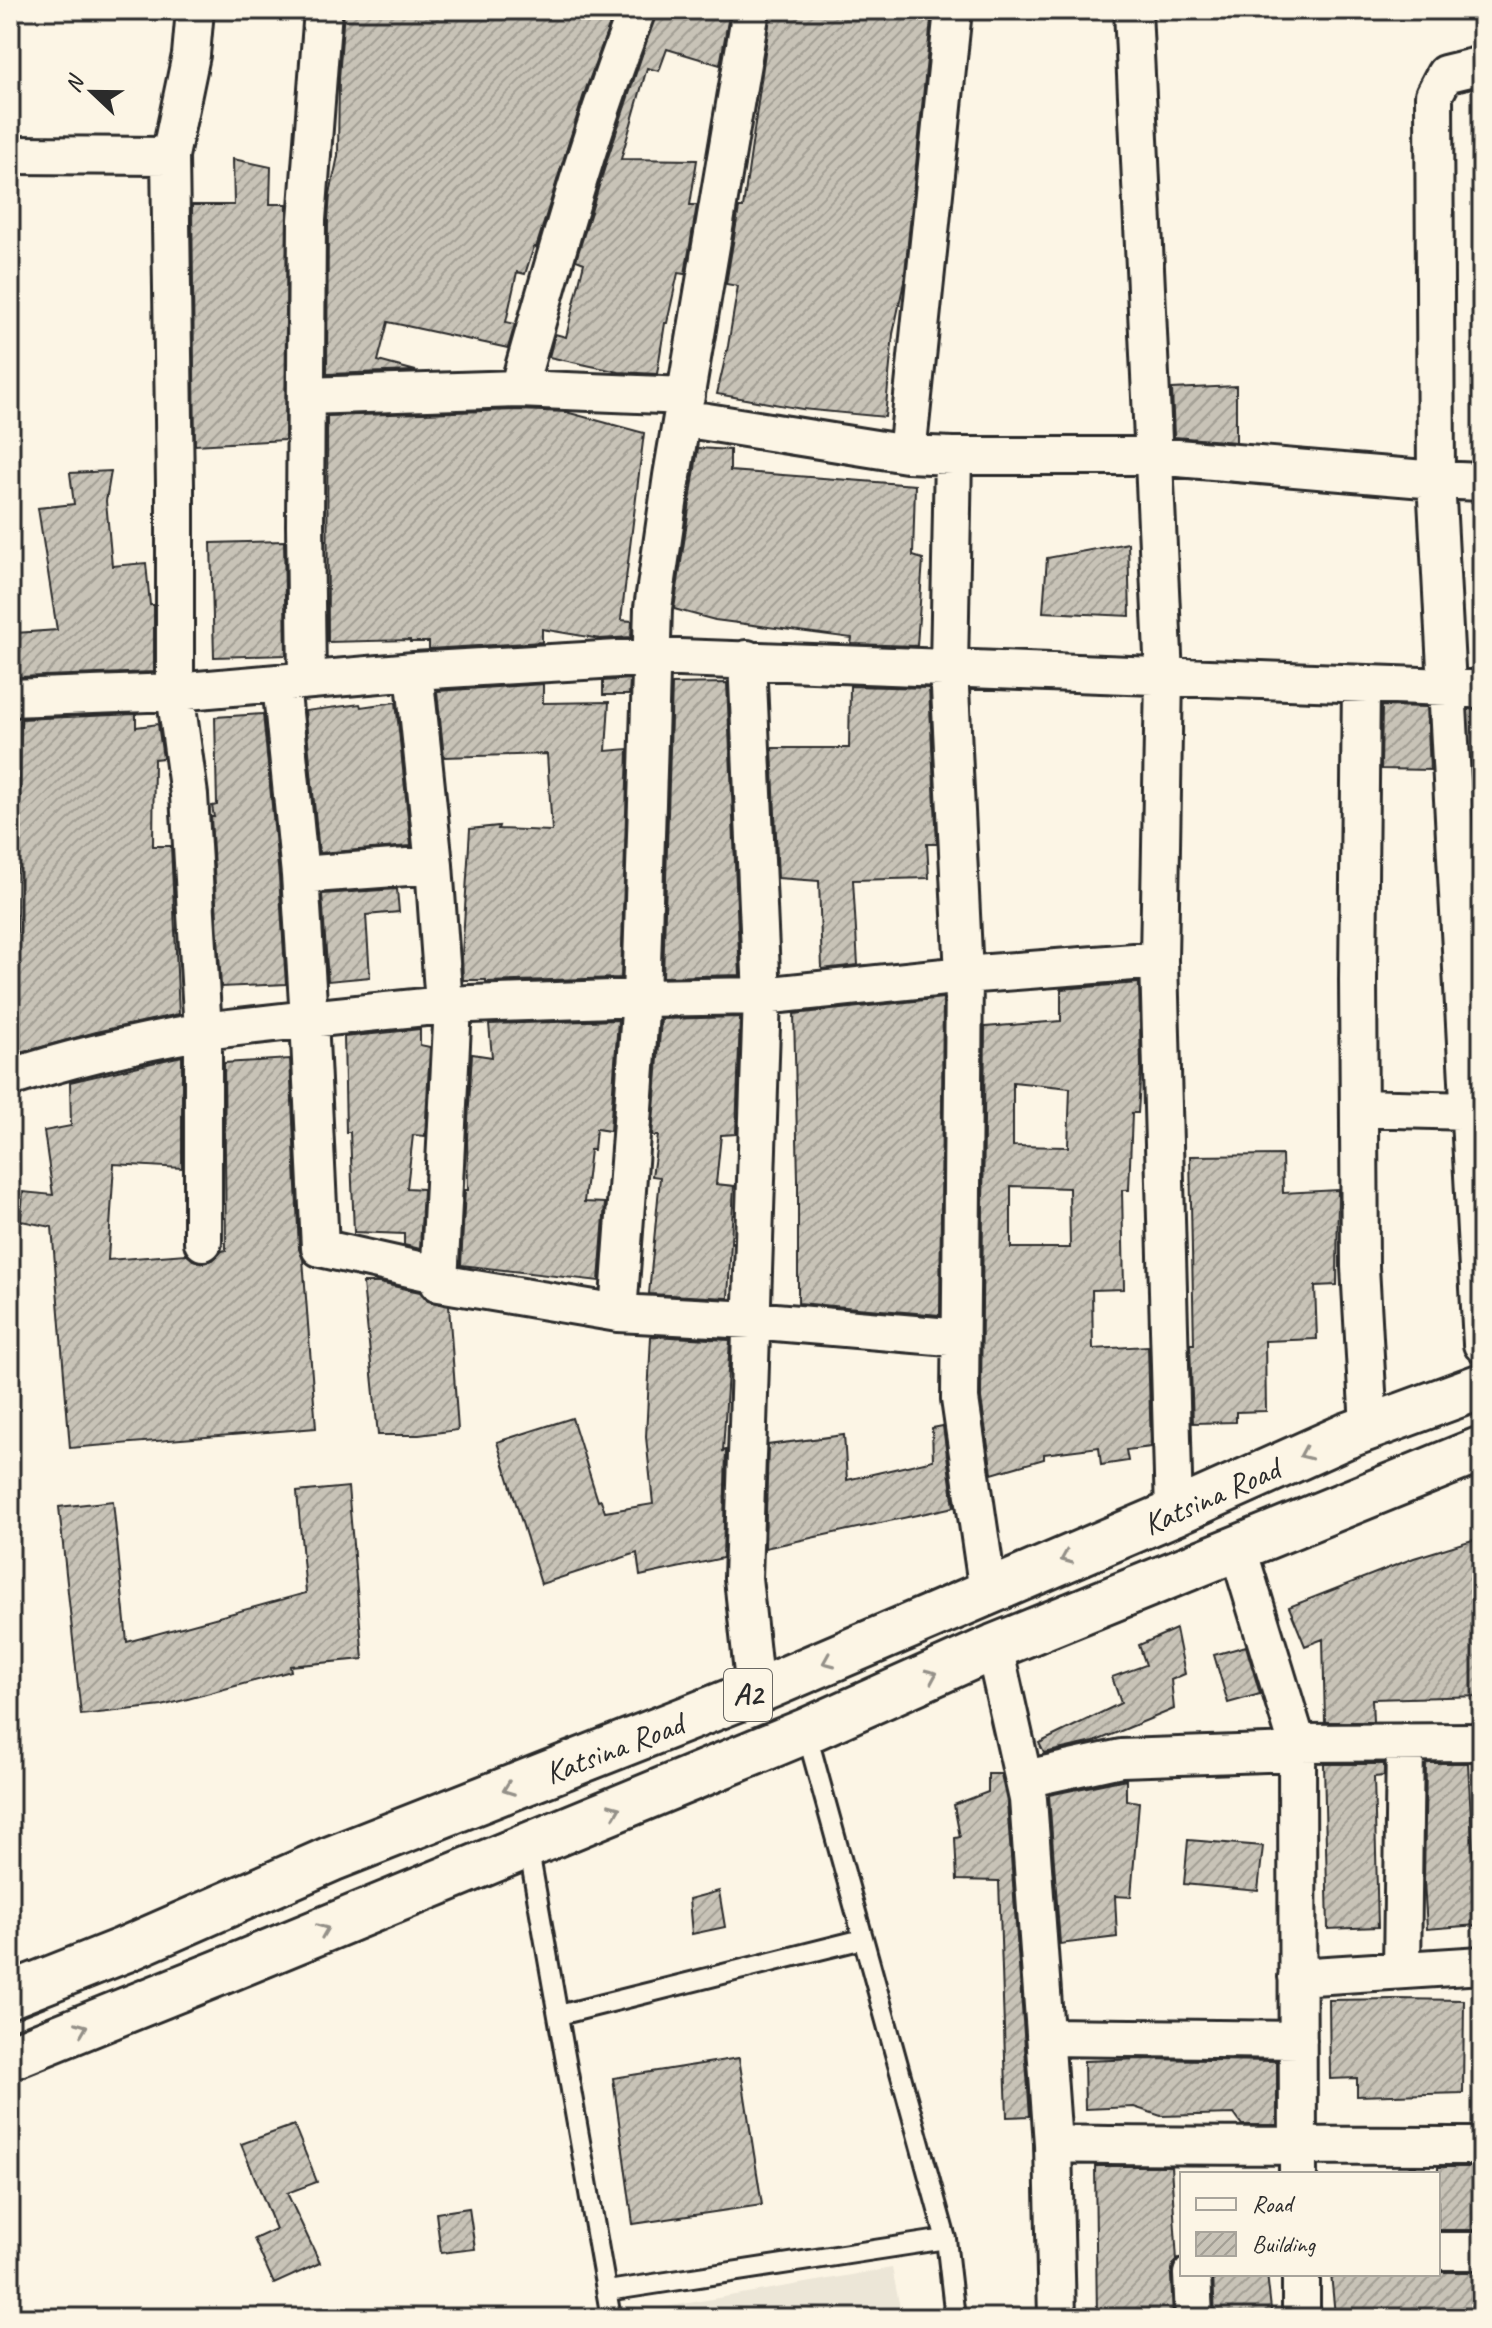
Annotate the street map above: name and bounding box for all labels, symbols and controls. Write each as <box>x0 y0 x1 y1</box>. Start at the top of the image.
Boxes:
north arrow <box>52 52 132 132</box>
text: N <box>59 70 91 96</box>
one-way arrow <box>1298 1445 1313 1461</box>
street label: Katsina Road <box>1137 1446 1290 1545</box>
one-way arrow <box>1060 1549 1074 1565</box>
one-way arrow <box>821 1651 836 1667</box>
one-way arrow <box>924 1668 938 1684</box>
road number: A2 <box>724 1669 772 1721</box>
street label: Katsina Road <box>539 1702 693 1794</box>
one-way arrow <box>502 1779 516 1796</box>
one-way arrow <box>607 1803 622 1819</box>
one-way arrow <box>315 1923 329 1940</box>
one-way arrow <box>74 2021 88 2038</box>
legend <box>1180 2172 1440 2276</box>
text: Road <box>1252 2189 1296 2219</box>
text: Building <box>1252 2229 1317 2259</box>

